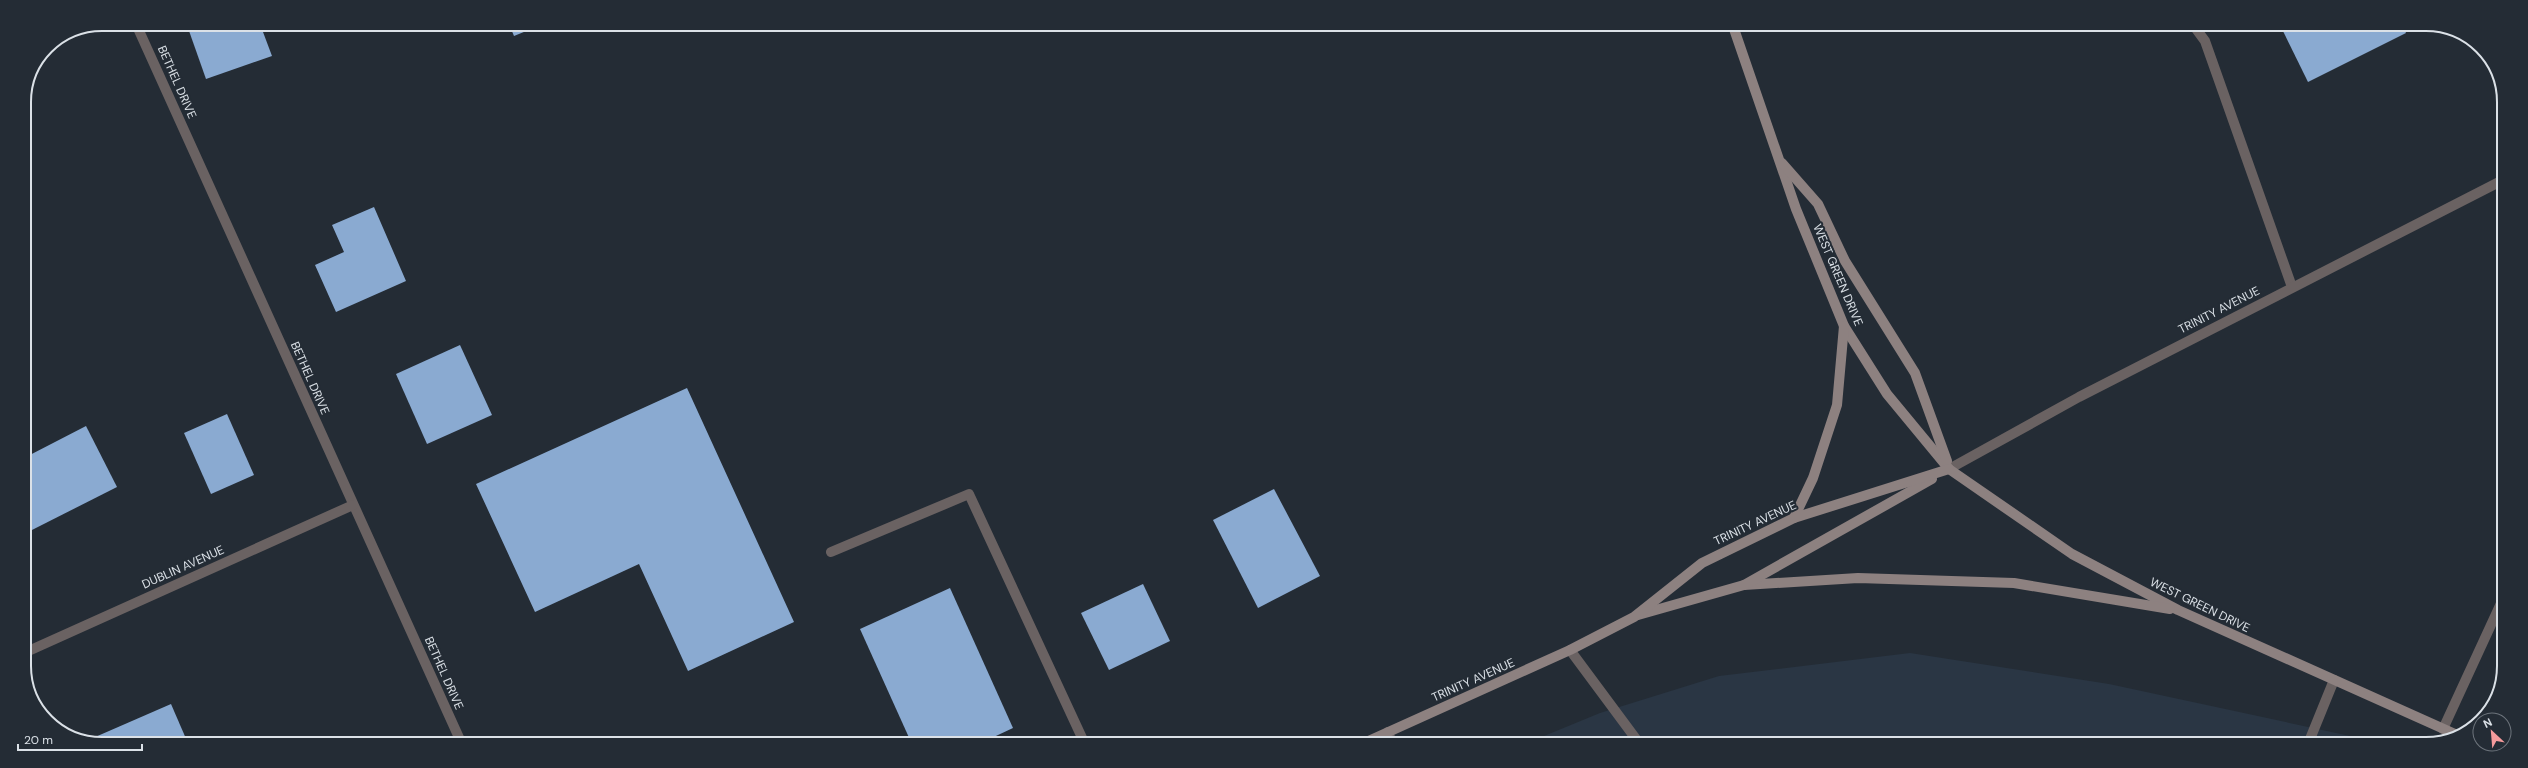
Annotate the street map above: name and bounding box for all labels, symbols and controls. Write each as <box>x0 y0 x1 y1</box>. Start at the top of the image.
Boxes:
street label: BETHEL DRIVE <box>154 43 200 121</box>
street label: WEST GREEN DRIVE <box>1809 222 1867 329</box>
street label: TRINITY AVENUE <box>2176 283 2263 337</box>
street label: BETHEL DRIVE <box>287 339 333 417</box>
street label: TRINITY AVENUE <box>1711 497 1799 549</box>
street label: DUBLIN AVENUE <box>139 542 227 592</box>
street label: WEST GREEN DRIVE <box>2147 574 2253 636</box>
street label: BETHEL DRIVE <box>421 634 467 712</box>
street label: TRINITY AVENUE <box>1429 654 1517 705</box>
north arrow <box>2472 712 2512 752</box>
text: N <box>2481 715 2494 731</box>
scale bar <box>18 726 142 752</box>
text: 20 m <box>24 732 53 748</box>

